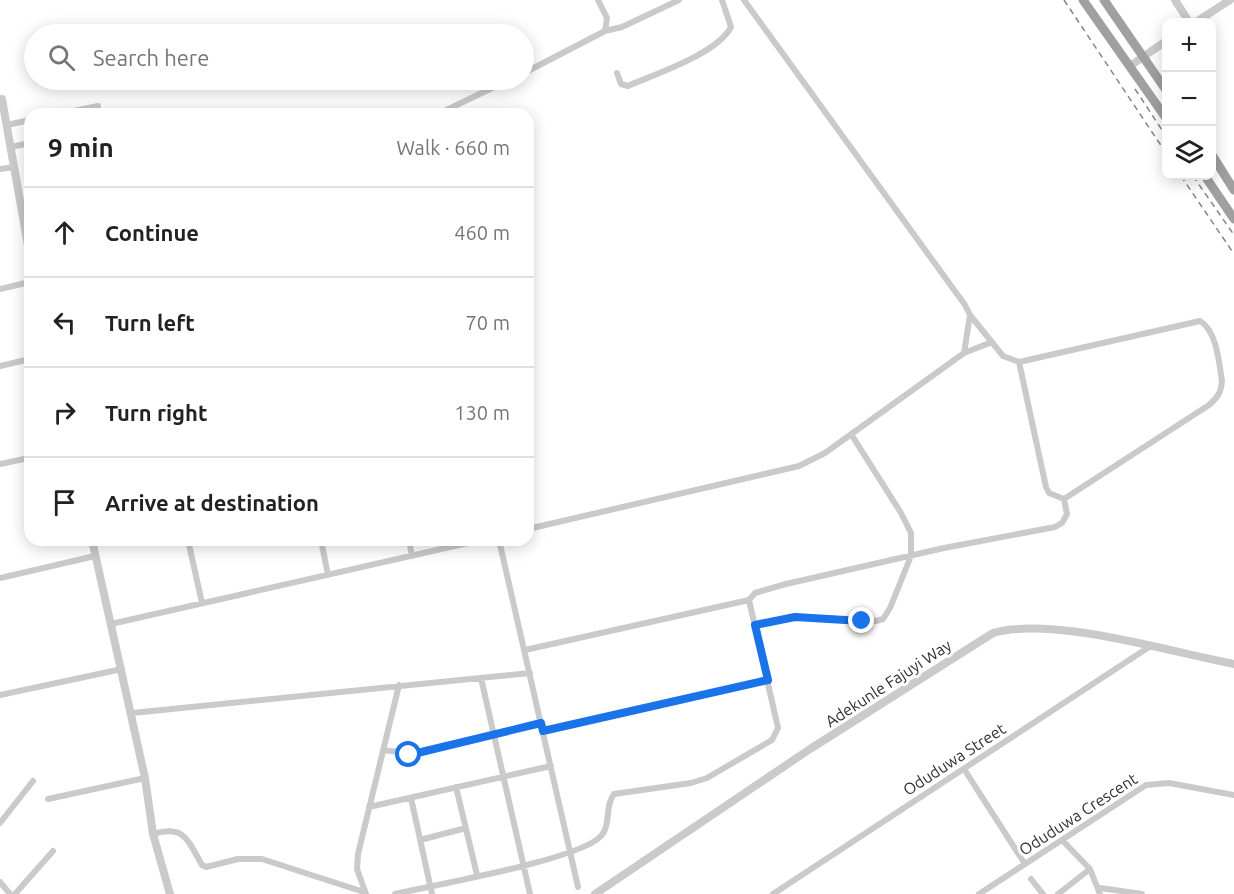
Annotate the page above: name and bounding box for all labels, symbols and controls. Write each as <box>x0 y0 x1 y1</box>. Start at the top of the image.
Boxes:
map controls <box>1162 18 1216 180</box>
button: + <box>1162 18 1216 72</box>
search box <box>24 24 534 90</box>
icon: search <box>45 41 78 74</box>
text: Search here <box>93 45 209 70</box>
button: − <box>1162 72 1216 126</box>
button: layers <box>1162 126 1216 180</box>
text: 9 min <box>48 133 114 162</box>
text: Walk · 660 m <box>397 136 510 159</box>
icon: ahead <box>48 216 81 249</box>
text: Continue <box>105 220 199 245</box>
text: 460 m <box>454 221 510 244</box>
icon: left <box>48 306 81 339</box>
text: Turn left <box>105 310 195 335</box>
text: 70 m <box>466 311 510 334</box>
icon: right <box>48 396 81 429</box>
text: Turn right <box>105 400 207 425</box>
text: 130 m <box>454 401 510 424</box>
icon: arrive <box>48 486 81 519</box>
text: Arrive at destination <box>105 490 319 515</box>
route end <box>848 607 874 633</box>
street label: Adekunle Fajuyi Way <box>822 635 954 730</box>
street label: Oduduwa Street <box>899 719 1009 799</box>
route start <box>395 741 421 767</box>
street label: Oduduwa Crescent <box>1016 769 1141 859</box>

